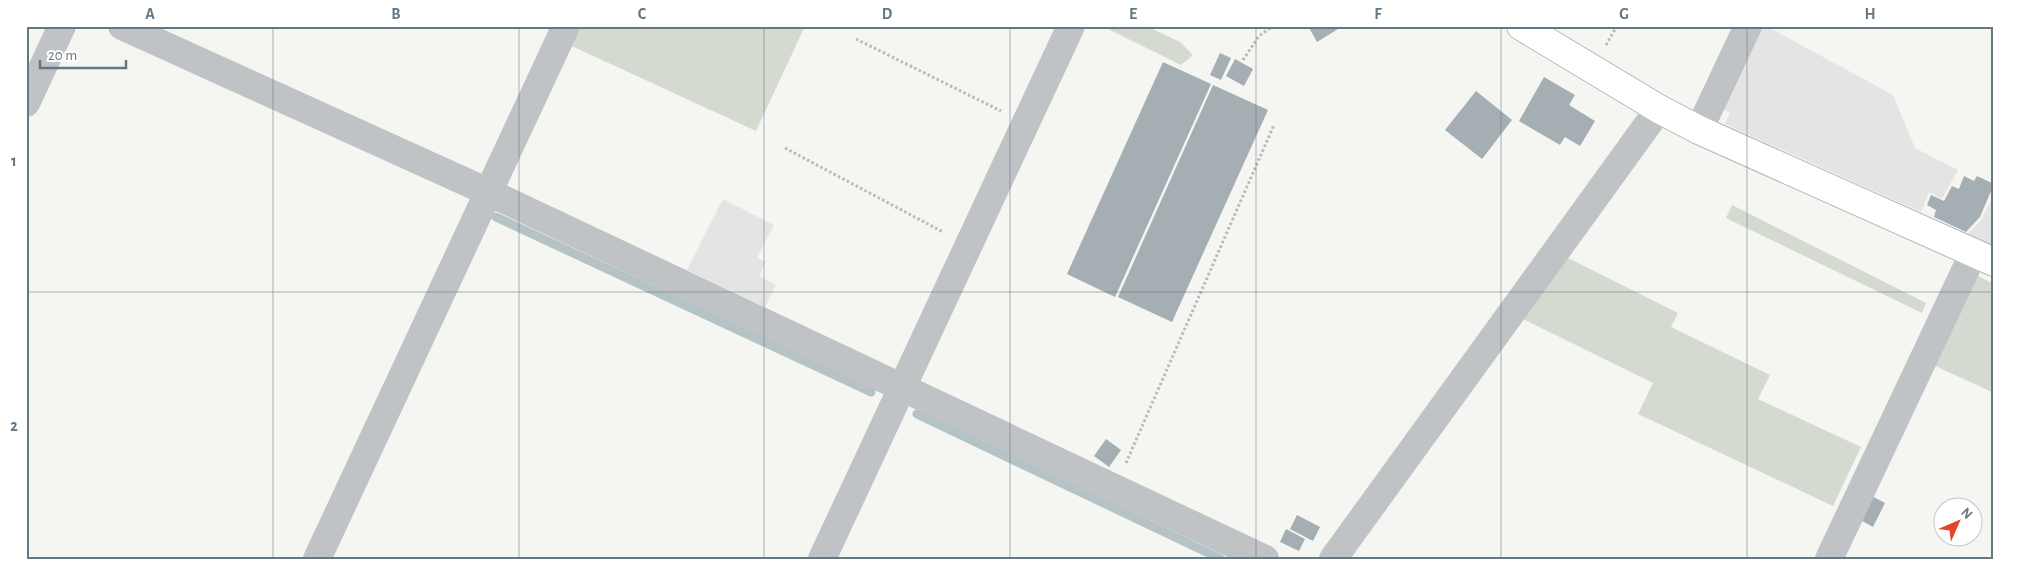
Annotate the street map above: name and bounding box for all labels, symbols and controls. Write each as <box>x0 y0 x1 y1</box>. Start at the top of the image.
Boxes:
text: A <box>145 6 155 22</box>
text: B <box>391 6 401 22</box>
text: C <box>638 6 647 22</box>
text: D <box>882 6 893 22</box>
text: E <box>1129 6 1137 22</box>
text: F <box>1374 6 1382 22</box>
text: G <box>1619 6 1629 22</box>
text: H <box>1864 6 1876 22</box>
scale bar <box>40 38 126 70</box>
text: 20 m <box>48 48 77 63</box>
text: 1 <box>11 153 17 169</box>
text: 2 <box>10 418 18 434</box>
north arrow <box>1932 498 1982 548</box>
text: N <box>1958 505 1975 522</box>

